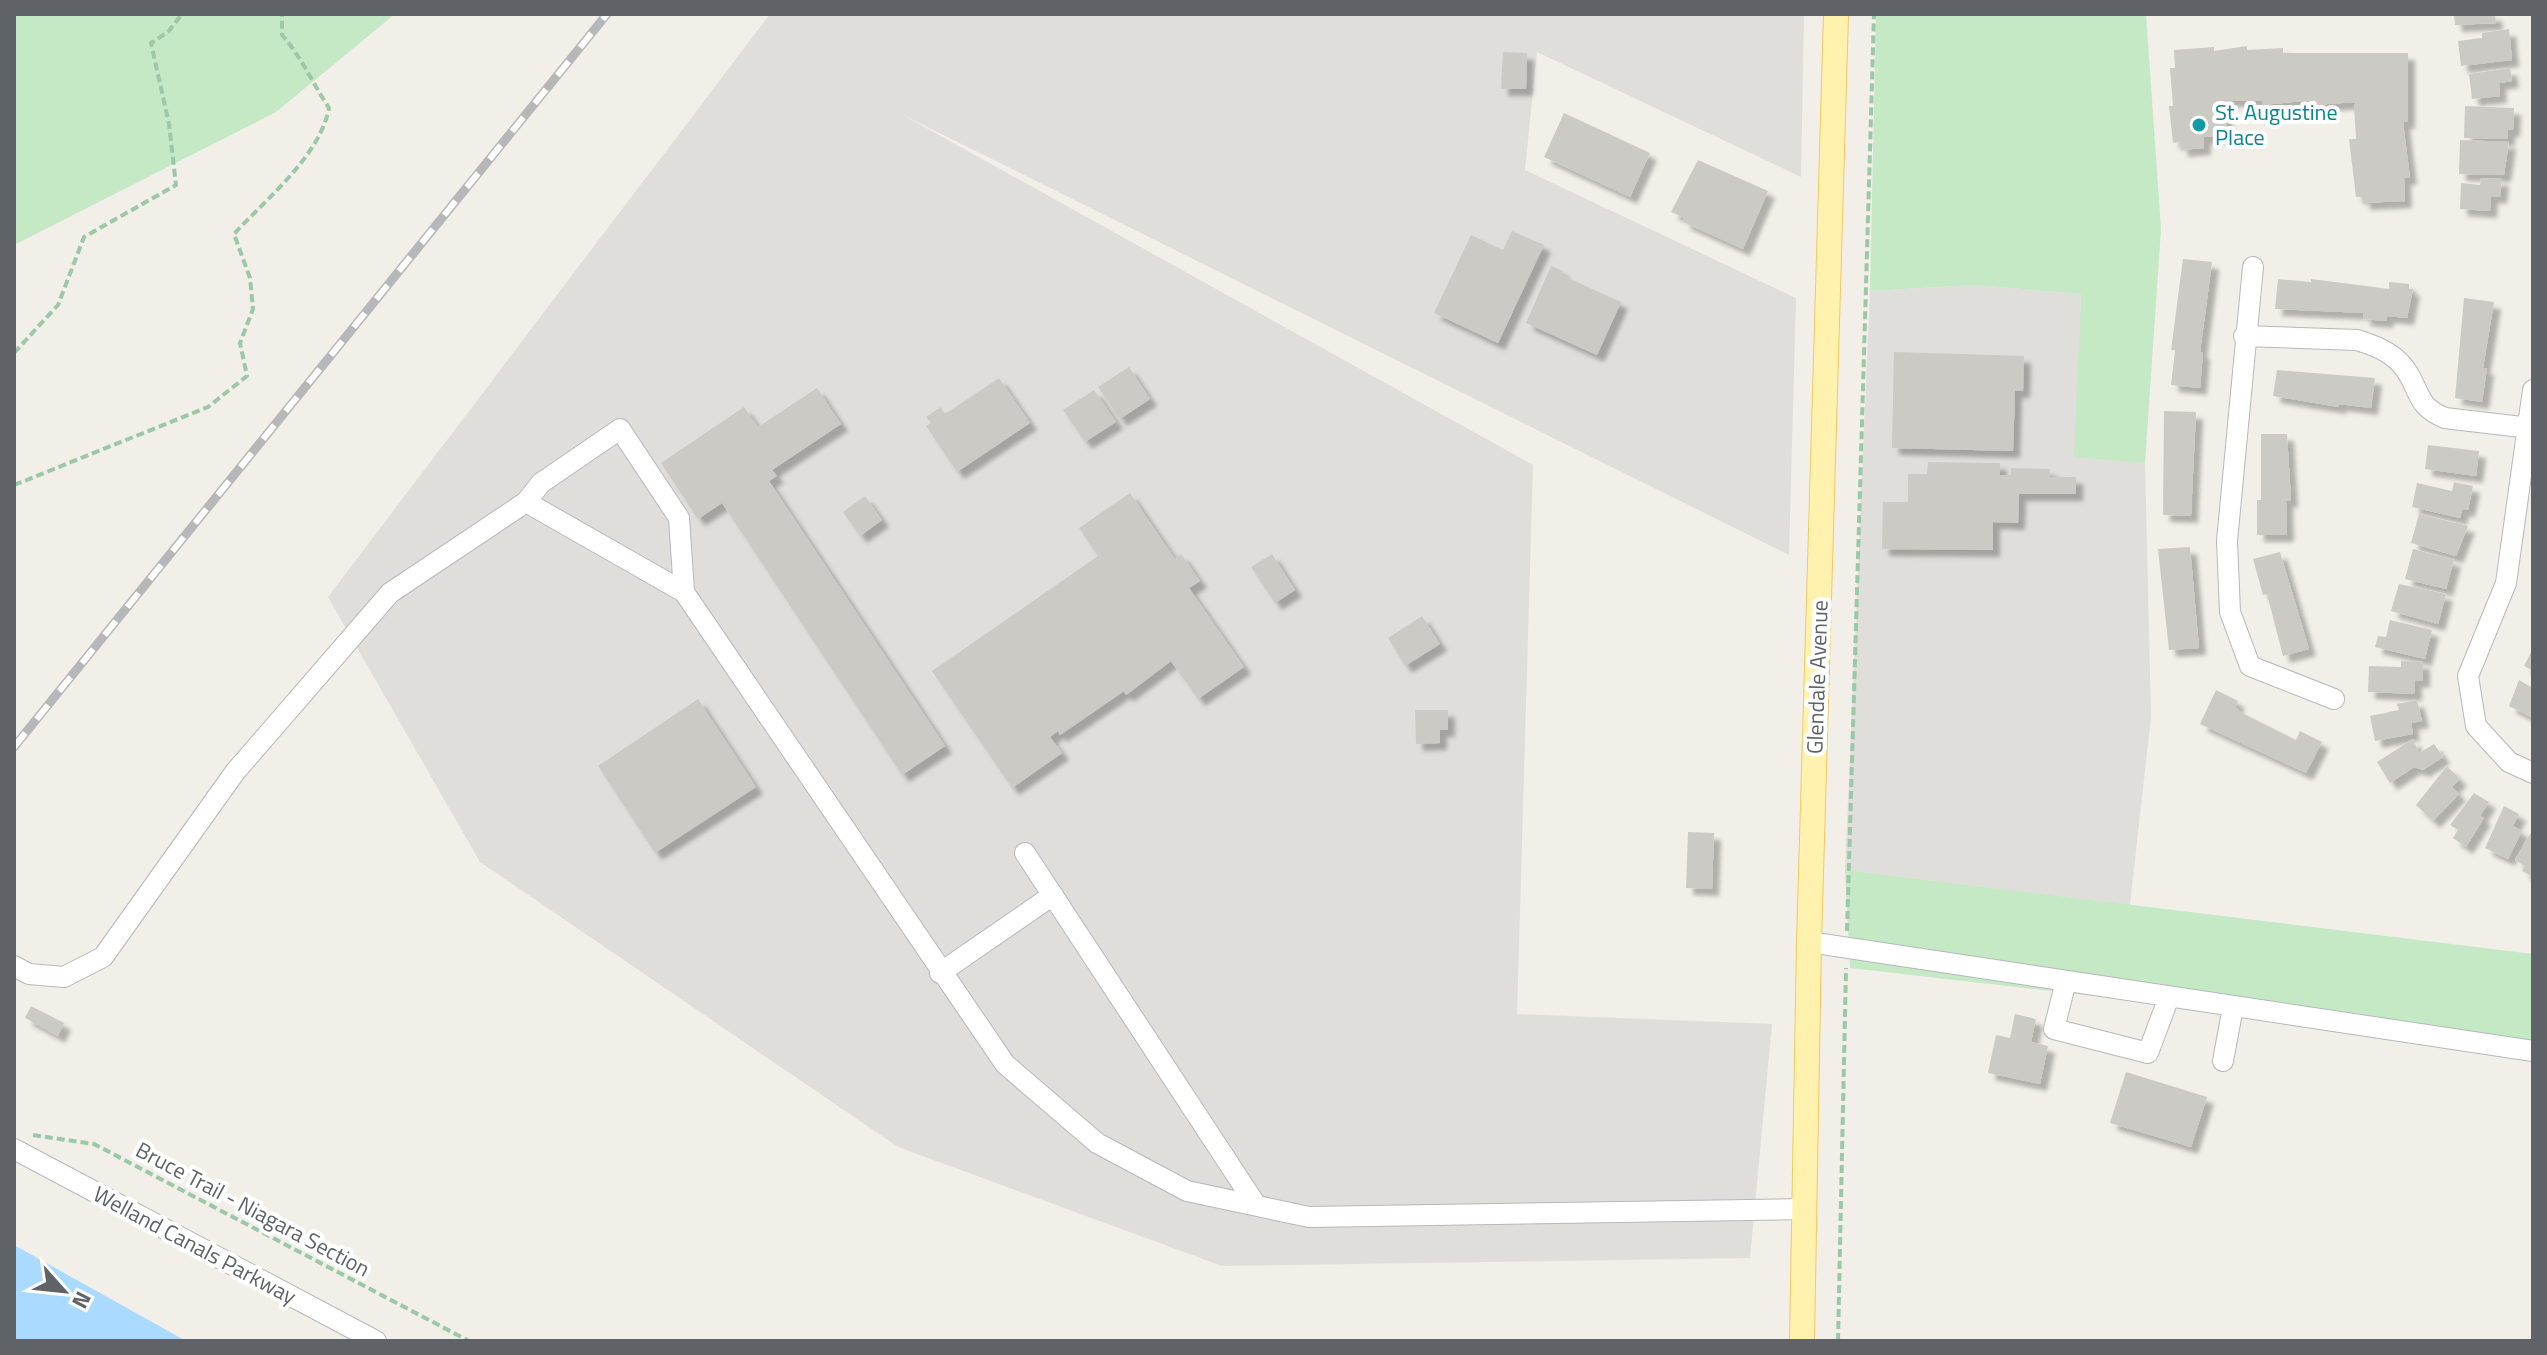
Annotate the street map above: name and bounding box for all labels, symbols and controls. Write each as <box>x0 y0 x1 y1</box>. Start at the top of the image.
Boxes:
place label: St. Augustine Place <box>2215 95 2338 154</box>
marker: St. Augustine Place <box>2190 116 2208 134</box>
street label: Glendale Avenue <box>1797 599 1837 755</box>
street label: Bruce Trail - Niagara Section <box>130 1133 376 1285</box>
street label: Welland Canals Parkway <box>87 1177 303 1313</box>
north arrow <box>24 1251 104 1331</box>
text: N <box>63 1286 100 1315</box>

